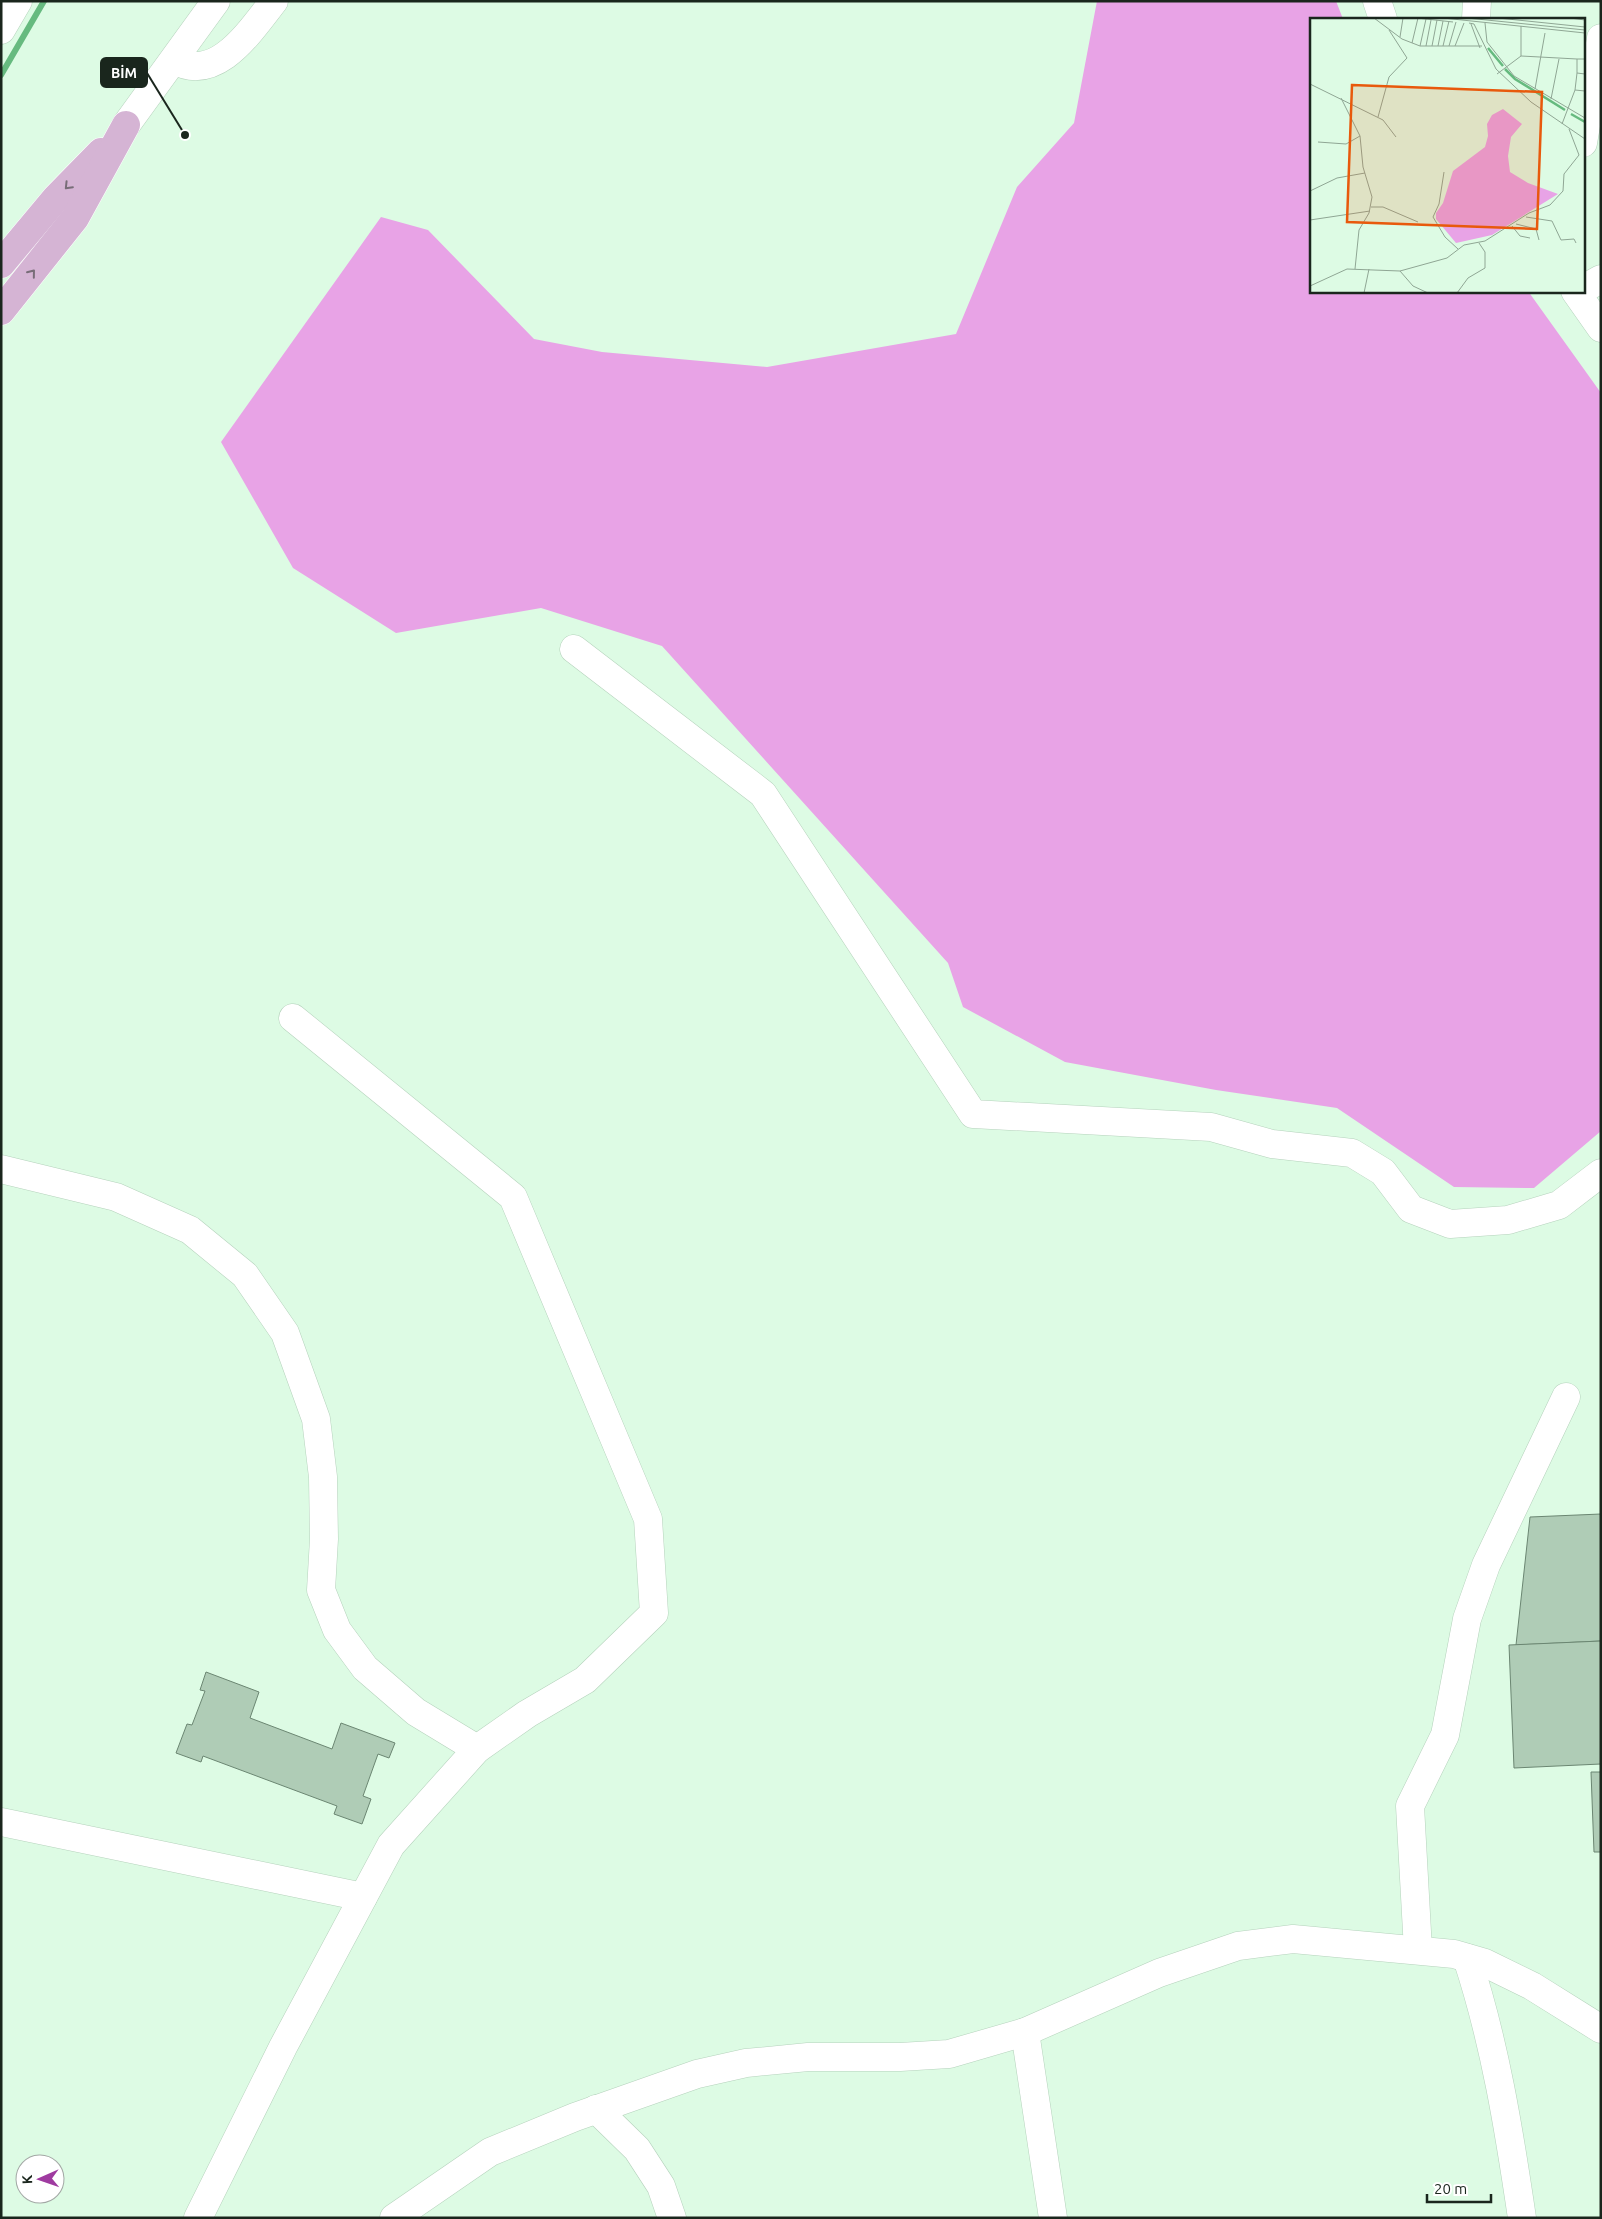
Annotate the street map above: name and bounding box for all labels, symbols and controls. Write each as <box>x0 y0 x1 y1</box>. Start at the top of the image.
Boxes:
inset map <box>1310 18 1584 292</box>
callout: BİM <box>101 58 147 87</box>
text: BİM <box>111 64 137 81</box>
one-way arrow <box>65 180 74 189</box>
one-way arrow <box>26 270 34 279</box>
north arrow <box>15 2154 65 2204</box>
scale bar <box>1427 2172 1491 2204</box>
text: K <box>19 2174 35 2184</box>
text: 20 m <box>1434 2180 1467 2197</box>

